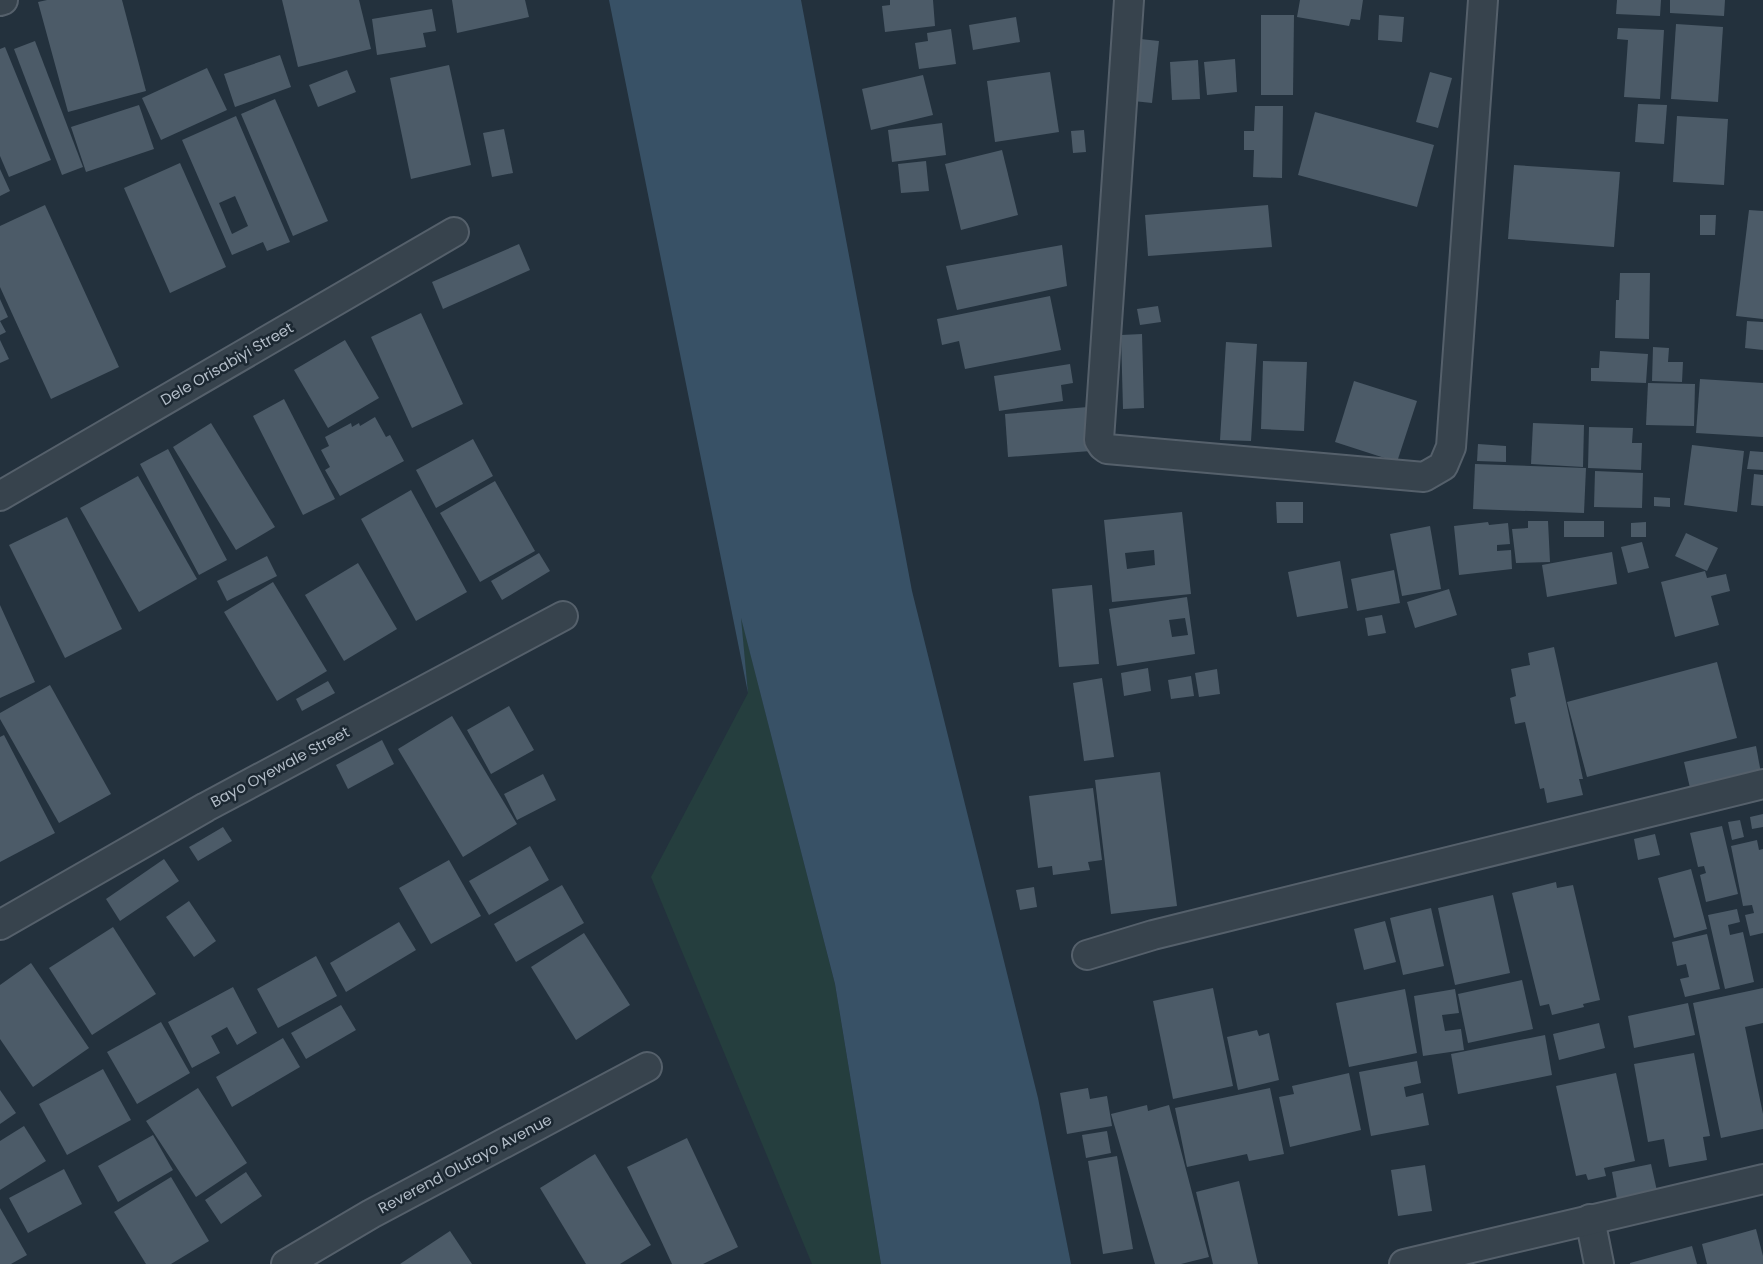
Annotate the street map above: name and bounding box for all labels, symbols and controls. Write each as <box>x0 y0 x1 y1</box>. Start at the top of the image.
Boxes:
street label: Dele Orisabiyi Street <box>157 317 297 410</box>
street label: Bayo Oyewale Street <box>207 721 353 812</box>
street label: Reverend Olutayo Avenue <box>374 1109 555 1218</box>

